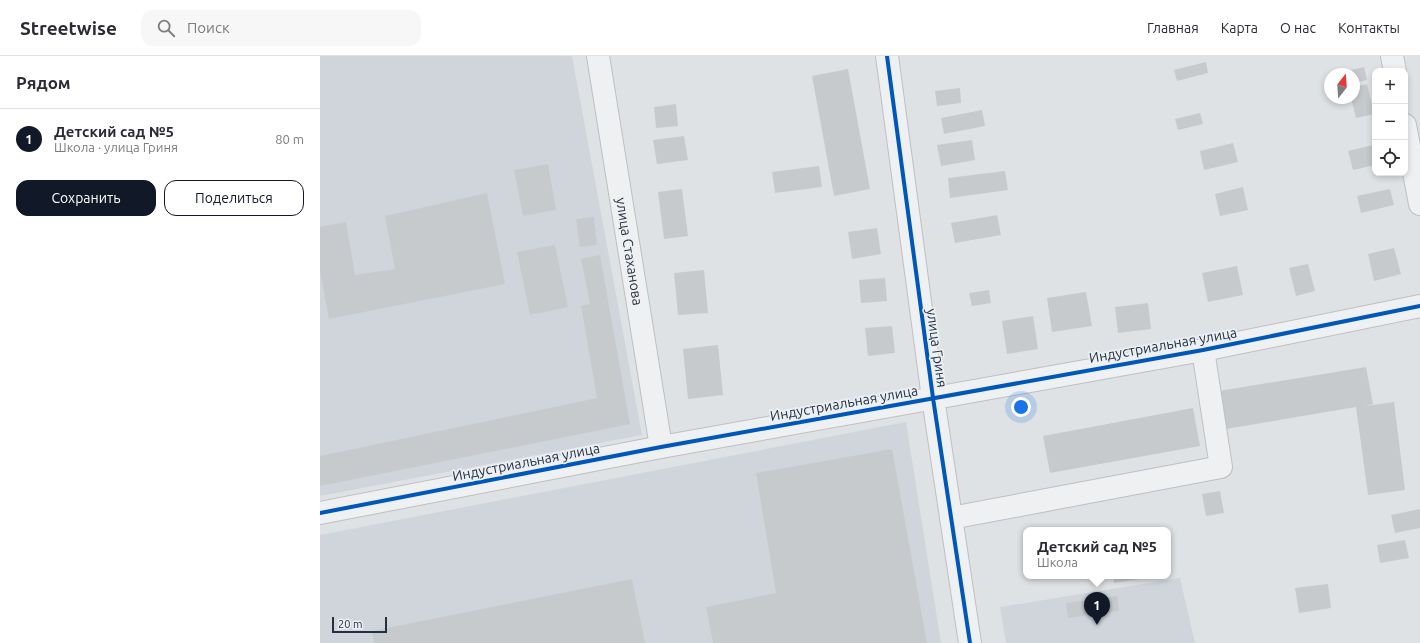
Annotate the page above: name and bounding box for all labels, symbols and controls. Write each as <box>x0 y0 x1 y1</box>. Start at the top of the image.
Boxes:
search box <box>141 10 421 46</box>
text: Streetwise <box>20 17 117 39</box>
icon: search <box>155 17 177 39</box>
text: Поиск <box>187 19 230 36</box>
text: Главная <box>1147 20 1199 36</box>
text: Карта <box>1221 20 1258 36</box>
text: О нас <box>1280 20 1316 36</box>
text: Контакты <box>1338 20 1400 36</box>
north arrow <box>1324 68 1360 104</box>
map controls <box>1372 68 1408 176</box>
button: + <box>1372 68 1408 104</box>
text: Рядом <box>16 73 71 92</box>
button: − <box>1372 104 1408 140</box>
text: Детский сад №5 <box>54 123 174 140</box>
text: 1 <box>25 132 33 146</box>
text: 80 m <box>275 132 304 146</box>
text: Школа · улица Гриня <box>54 140 178 154</box>
button: locate <box>1372 140 1408 176</box>
button: Сохранить <box>16 180 156 216</box>
button: Поделиться <box>164 180 304 216</box>
street label: улица Стаханова <box>613 196 646 307</box>
street label: улица Гриня <box>924 307 950 389</box>
street label: Индустриальная улица <box>1088 324 1238 366</box>
street label: Индустриальная улица <box>769 382 919 424</box>
your location <box>1011 397 1031 417</box>
street label: Индустриальная улица <box>451 440 601 484</box>
popup <box>1023 527 1171 579</box>
text: Детский сад №5 <box>1037 538 1157 555</box>
text: Школа <box>1037 555 1078 569</box>
pin: 1 <box>1084 592 1110 625</box>
scale bar <box>332 615 387 634</box>
text: 20 m <box>338 618 362 630</box>

